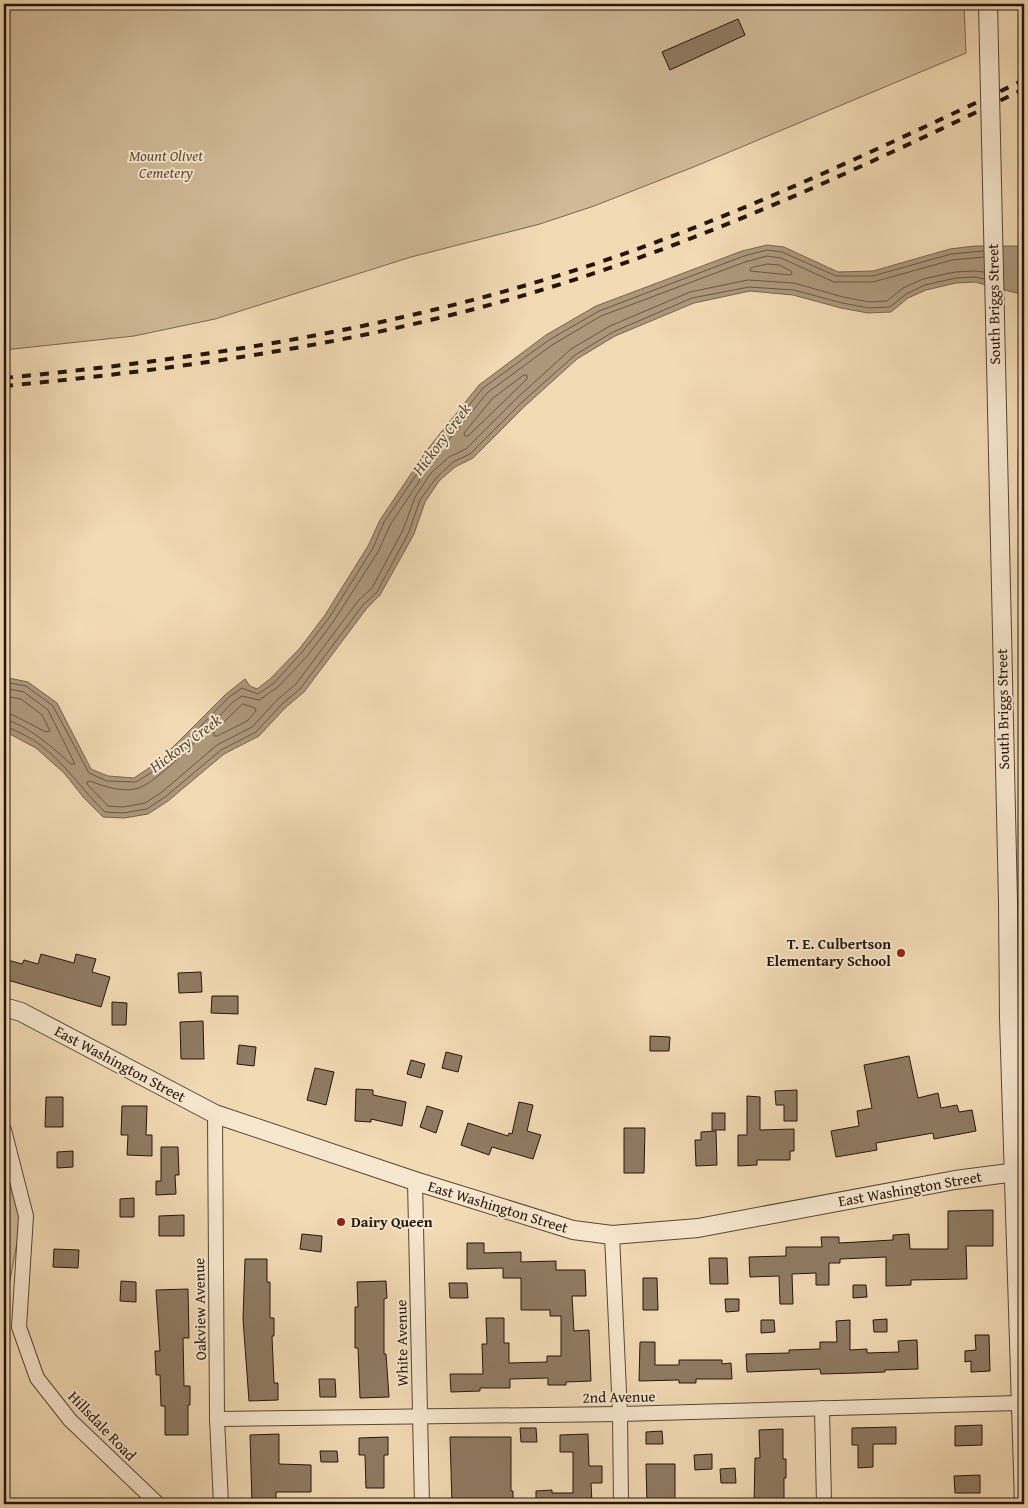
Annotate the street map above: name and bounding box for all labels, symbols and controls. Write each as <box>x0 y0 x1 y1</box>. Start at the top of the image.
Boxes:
park label: Mount Olivet Cemetery <box>129 145 203 183</box>
street label: South Briggs Street <box>982 243 1005 365</box>
water label: Hickory Creek <box>405 397 476 481</box>
street label: South Briggs Street <box>991 648 1014 770</box>
water label: Hickory Creek <box>143 708 227 779</box>
place label: T. E. Culbertson Elementary School <box>767 933 891 971</box>
marker: T. E. Culbertson Elementary School <box>895 947 907 959</box>
street label: East Washington Street <box>51 1020 190 1107</box>
street label: East Washington Street <box>836 1165 984 1211</box>
street label: East Washington Street <box>425 1175 571 1238</box>
place label: Dairy Queen <box>351 1211 433 1232</box>
marker: Dairy Queen <box>335 1216 347 1228</box>
street label: Oakview Avenue <box>188 1258 211 1360</box>
street label: White Avenue <box>390 1299 413 1387</box>
street label: 2nd Avenue <box>582 1385 656 1408</box>
street label: Hillsdale Road <box>64 1386 141 1465</box>

